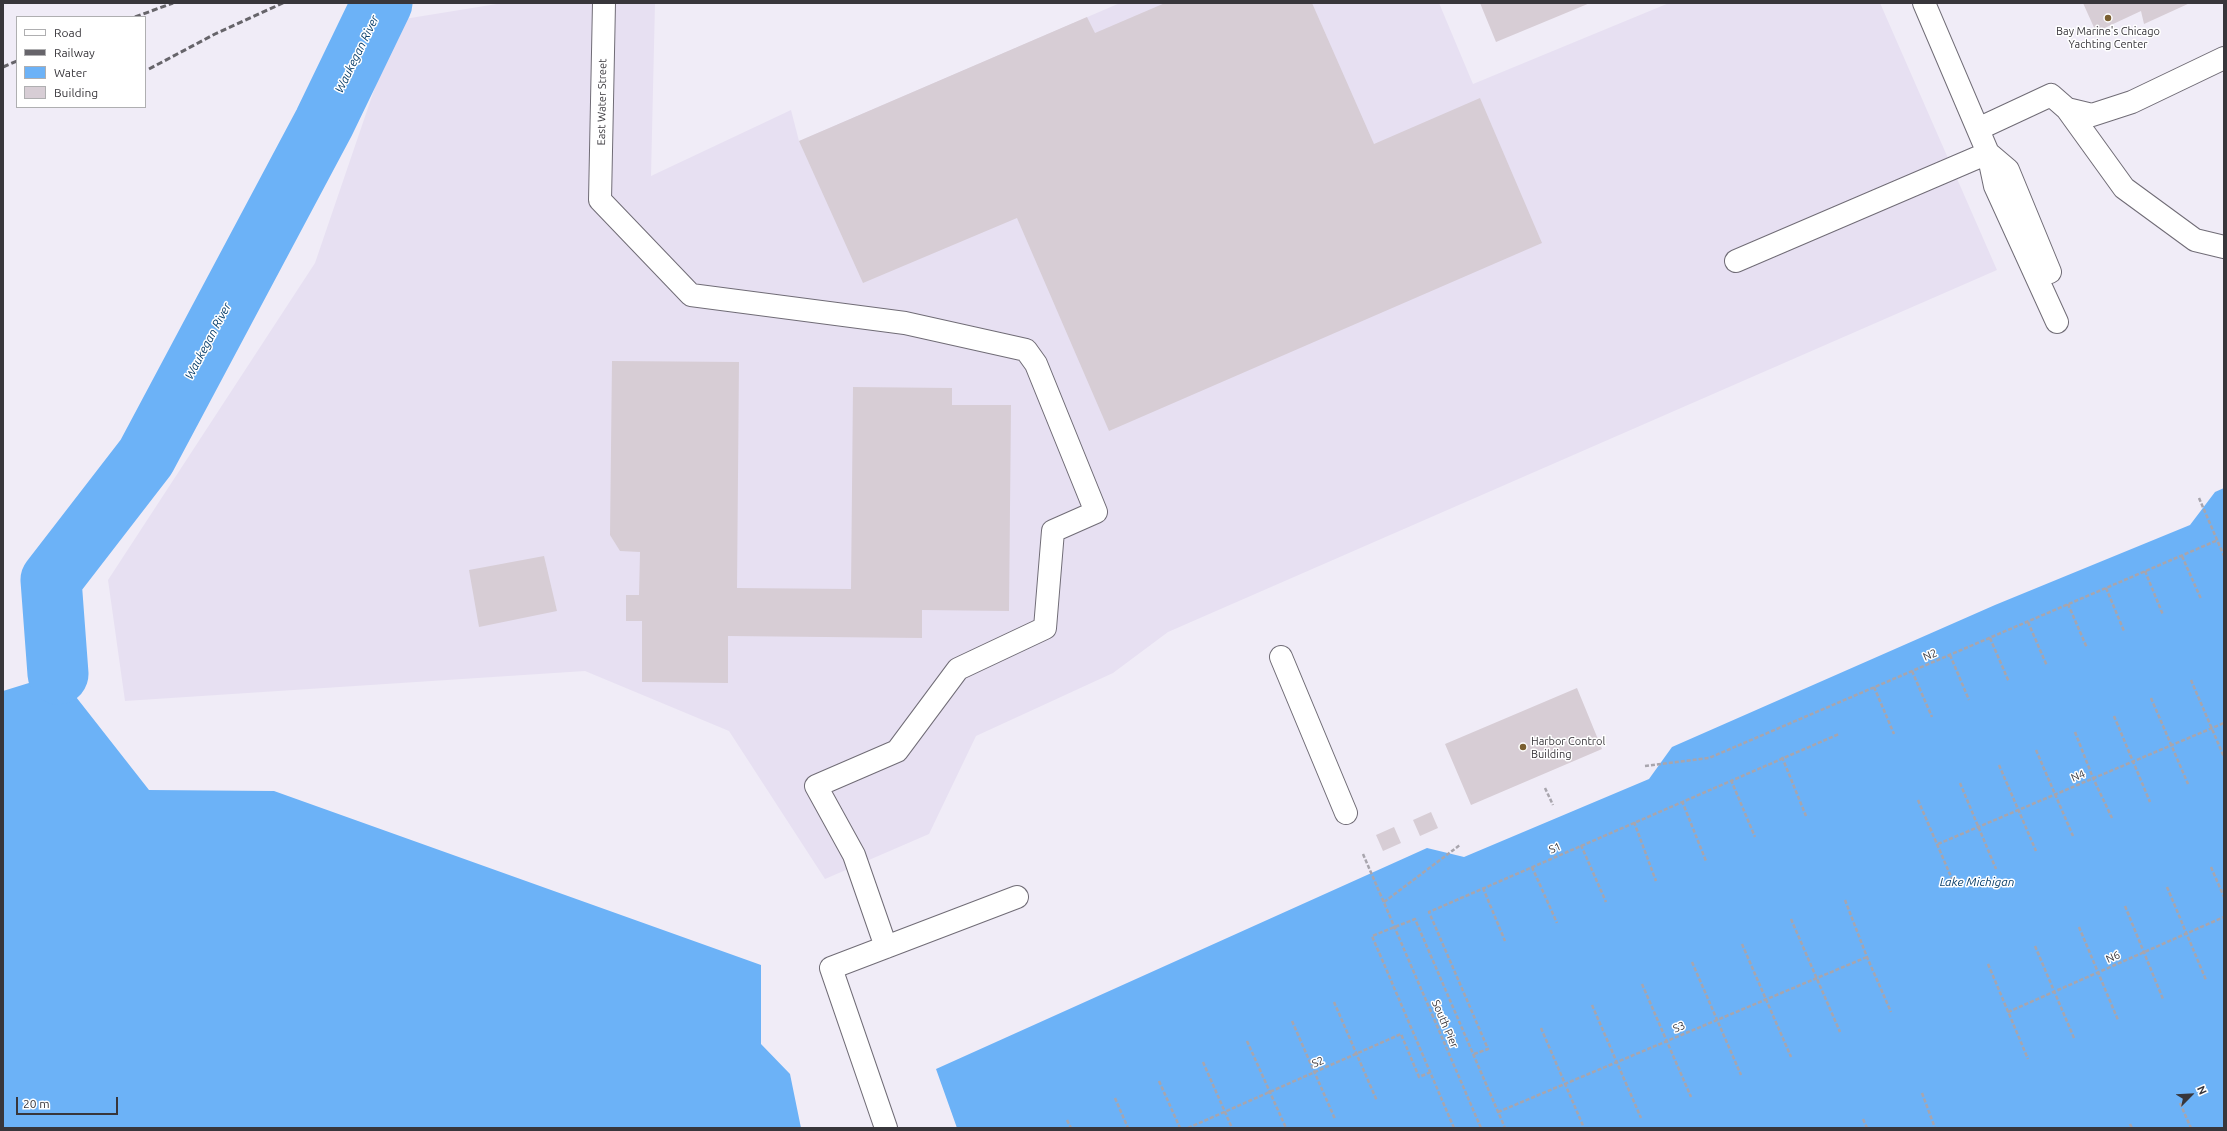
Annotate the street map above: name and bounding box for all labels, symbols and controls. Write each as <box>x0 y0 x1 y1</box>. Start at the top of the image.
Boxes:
water label: Waukegan River <box>332 13 382 95</box>
marker: Bay Marine's Chicago Yachting Center <box>2103 13 2113 23</box>
legend <box>16 16 146 108</box>
place label: Bay Marine's Chicago Yachting Center <box>2056 24 2160 50</box>
text: Road <box>54 26 82 39</box>
text: Railway <box>54 46 95 59</box>
street label: East Water Street <box>595 58 609 146</box>
text: Water <box>54 66 87 79</box>
text: Building <box>54 86 98 99</box>
water label: Waukegan River <box>182 300 234 382</box>
street label: N2 <box>1921 646 1939 664</box>
place label: Harbor Control Building <box>1531 734 1605 760</box>
marker: Harbor Control Building <box>1518 742 1528 752</box>
street label: N4 <box>2069 767 2087 785</box>
street label: S1 <box>1547 840 1563 856</box>
water label: Lake Michigan <box>1940 875 2014 889</box>
street label: N6 <box>2104 948 2122 966</box>
street label: South Pier <box>1429 998 1461 1050</box>
street label: S3 <box>1671 1019 1687 1035</box>
street label: S2 <box>1310 1054 1326 1070</box>
north arrow <box>2171 1075 2211 1115</box>
text: N <box>2195 1084 2209 1096</box>
scale bar <box>18 1089 120 1115</box>
text: 20 m <box>23 1097 50 1110</box>

